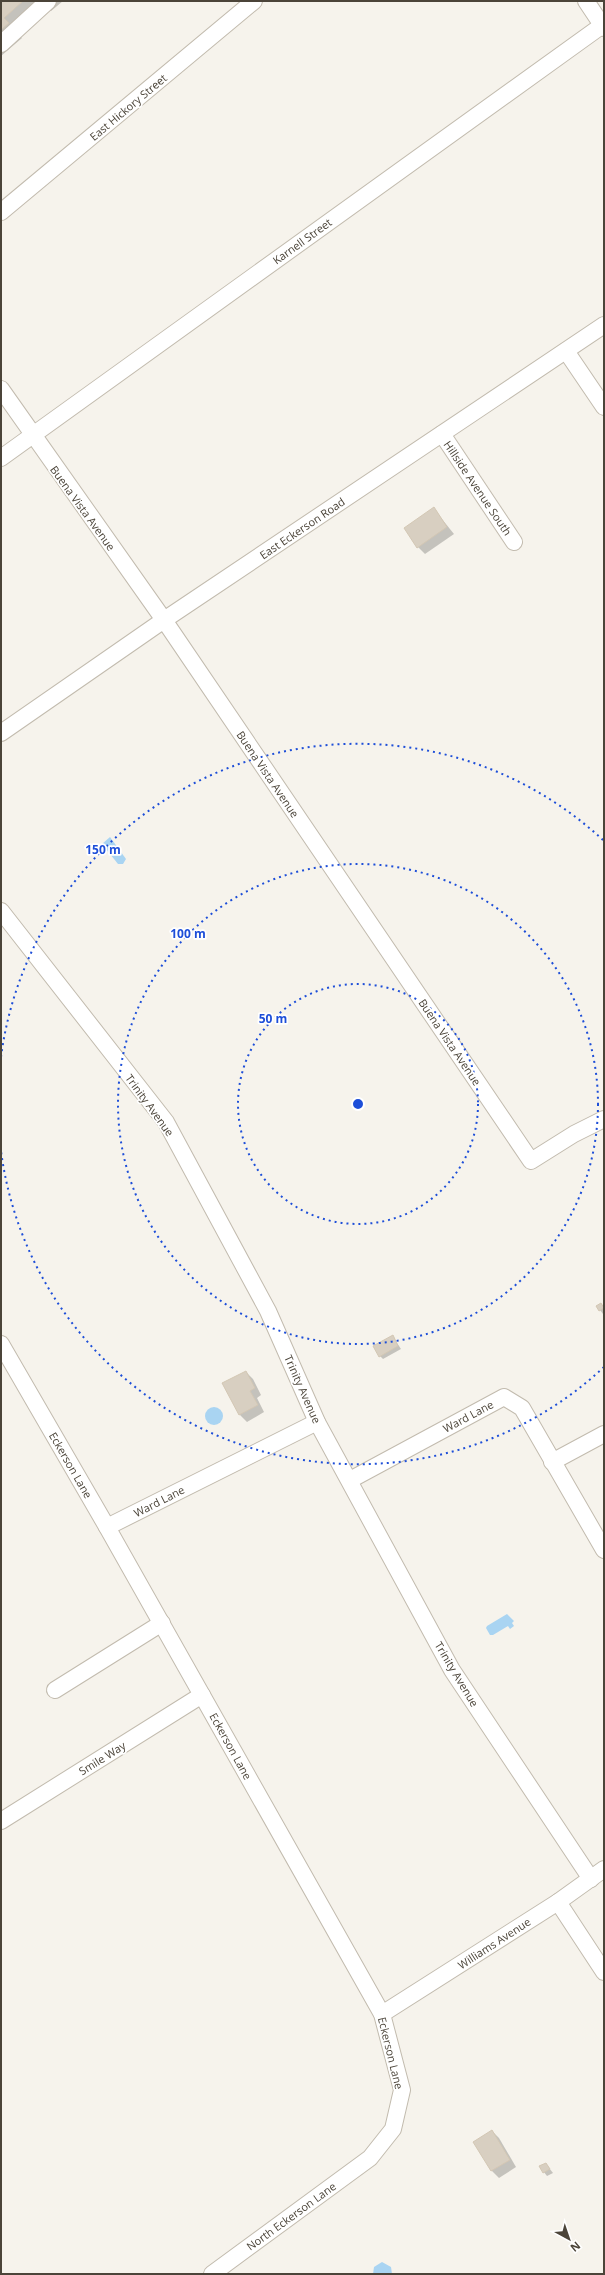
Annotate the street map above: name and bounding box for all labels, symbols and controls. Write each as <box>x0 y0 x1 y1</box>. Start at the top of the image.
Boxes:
street label: East Hickory Street <box>86 70 170 144</box>
street label: Karnell Street <box>270 214 335 267</box>
street label: Hillside Avenue South <box>441 438 515 538</box>
street label: Buena Vista Avenue <box>47 463 119 553</box>
street label: East Eckerson Road <box>256 494 348 562</box>
street label: Buena Vista Avenue <box>233 728 303 820</box>
text: 150 m <box>85 841 121 858</box>
text: 100 m <box>170 925 206 942</box>
street label: Buena Vista Avenue <box>415 996 485 1088</box>
text: 50 m <box>259 1010 287 1027</box>
street label: Trinity Avenue <box>122 1071 178 1139</box>
centre of rings <box>351 1097 365 1111</box>
street label: Trinity Avenue <box>281 1352 325 1426</box>
street label: Ward Lane <box>440 1396 496 1436</box>
street label: Eckerson Lane <box>46 1429 96 1501</box>
street label: Ward Lane <box>131 1482 187 1520</box>
street label: Trinity Avenue <box>432 1639 482 1709</box>
street label: Eckerson Lane <box>206 1710 256 1782</box>
street label: Smile Way <box>76 1737 129 1778</box>
street label: Williams Avenue <box>455 1914 533 1972</box>
street label: Eckerson Lane <box>375 2015 407 2091</box>
street label: North Eckerson Lane <box>243 2178 339 2254</box>
north arrow <box>549 2219 589 2259</box>
text: N <box>567 2238 584 2256</box>

